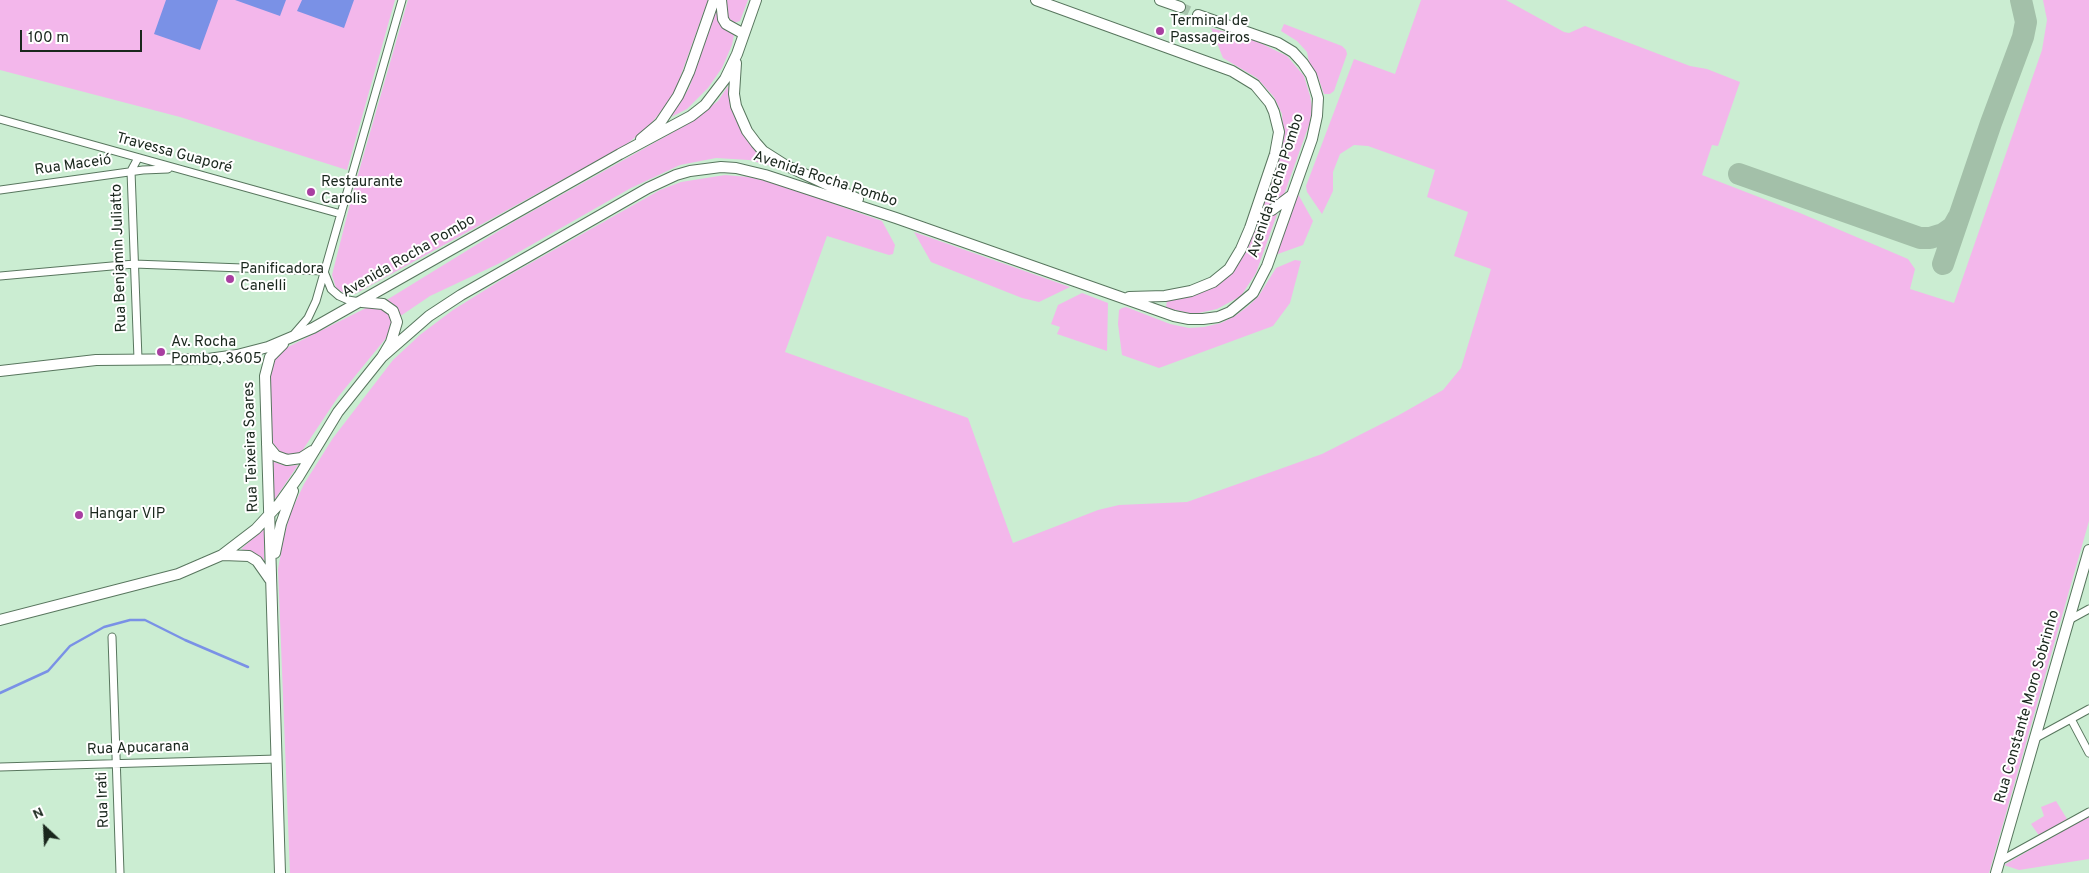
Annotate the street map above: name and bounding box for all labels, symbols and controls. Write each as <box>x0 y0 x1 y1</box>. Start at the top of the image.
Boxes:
place label: Terminal de Passageiros <box>1170 13 1250 48</box>
scale bar <box>22 20 145 52</box>
marker: Terminal de Passageiros <box>1154 25 1166 37</box>
text: 100 m <box>28 29 69 48</box>
street label: Avenida Rocha Pombo <box>1245 112 1309 260</box>
street label: Travessa Guaporé <box>114 130 234 178</box>
street label: Avenida Rocha Pombo <box>751 148 899 212</box>
street label: Rua Maceió <box>33 152 113 180</box>
place label: Restaurante Carolis <box>321 174 403 209</box>
street label: Rua Benjamin Juliatto <box>108 183 132 333</box>
marker: Restaurante Carolis <box>305 186 317 198</box>
street label: Avenida Rocha Pombo <box>339 212 479 302</box>
place label: Panificadora Canelli <box>240 261 324 296</box>
marker: Panificadora Canelli <box>224 273 236 285</box>
place label: Av. Rocha Pombo, 3605 <box>171 334 262 369</box>
marker: Av. Rocha Pombo, 3605 <box>155 346 167 358</box>
street label: Rua Teixeira Soares <box>241 381 263 513</box>
place label: Hangar VIP <box>89 506 165 524</box>
marker: Hangar VIP <box>73 509 85 521</box>
street label: Rua Constante Moro Sobrinho <box>1992 608 2064 806</box>
street label: Rua Apucarana <box>87 738 189 760</box>
street label: Rua Irati <box>94 772 114 828</box>
north arrow <box>20 803 70 853</box>
text: N <box>30 804 47 824</box>

